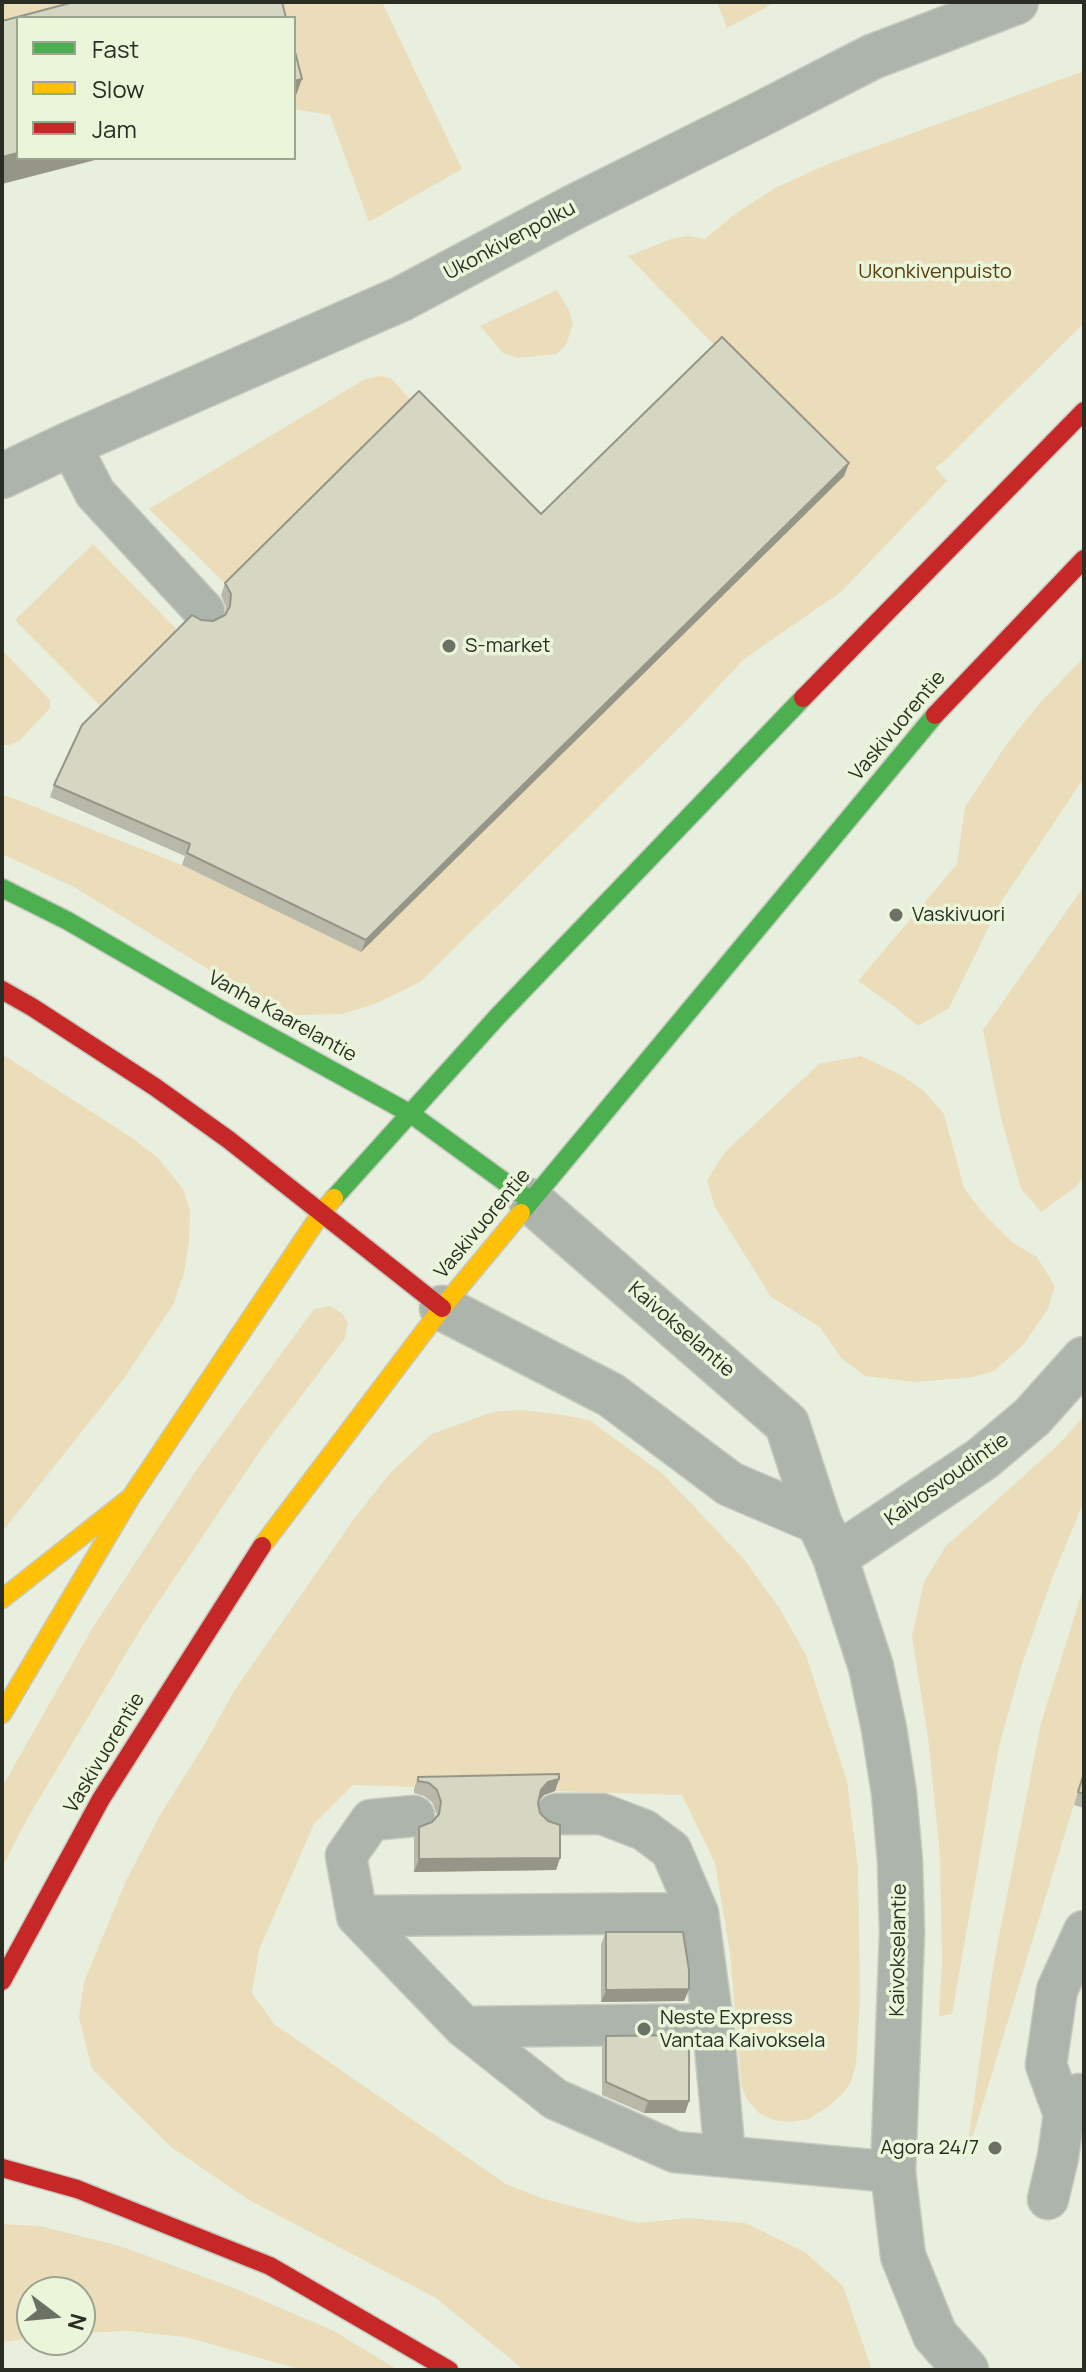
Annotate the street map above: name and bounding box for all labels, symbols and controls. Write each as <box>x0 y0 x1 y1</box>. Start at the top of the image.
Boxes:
legend <box>16 16 296 160</box>
text: Fast <box>92 32 139 65</box>
text: Slow <box>92 72 145 105</box>
text: Jam <box>92 112 137 145</box>
street label: Ukonkivenpolku <box>440 196 580 286</box>
park label: Ukonkivenpuisto <box>858 260 1012 284</box>
place label: S-market <box>465 634 550 658</box>
marker: S-market <box>440 637 458 655</box>
street label: Vaskivuorentie <box>845 666 951 786</box>
place label: Vaskivuori <box>912 903 1005 927</box>
marker: Vaskivuori <box>887 906 905 924</box>
street label: Vanha Kaarelantie <box>204 966 360 1068</box>
street label: Vaskivuorentie <box>430 1164 536 1284</box>
street label: Kaivokselantie <box>623 1277 739 1383</box>
street label: Kaivosvoudintie <box>881 1428 1013 1532</box>
street label: Vaskivuorentie <box>60 1689 150 1817</box>
street label: Kaivokselantie <box>886 1883 912 2017</box>
place label: Neste Express Vantaa Kaivoksela <box>660 2006 825 2053</box>
marker: Neste Express Vantaa Kaivoksela <box>635 2020 653 2038</box>
place label: Agora 24/7 <box>880 2136 979 2160</box>
marker: Agora 24/7 <box>986 2139 1004 2157</box>
north arrow <box>16 2276 96 2356</box>
text: N <box>61 2310 94 2334</box>

